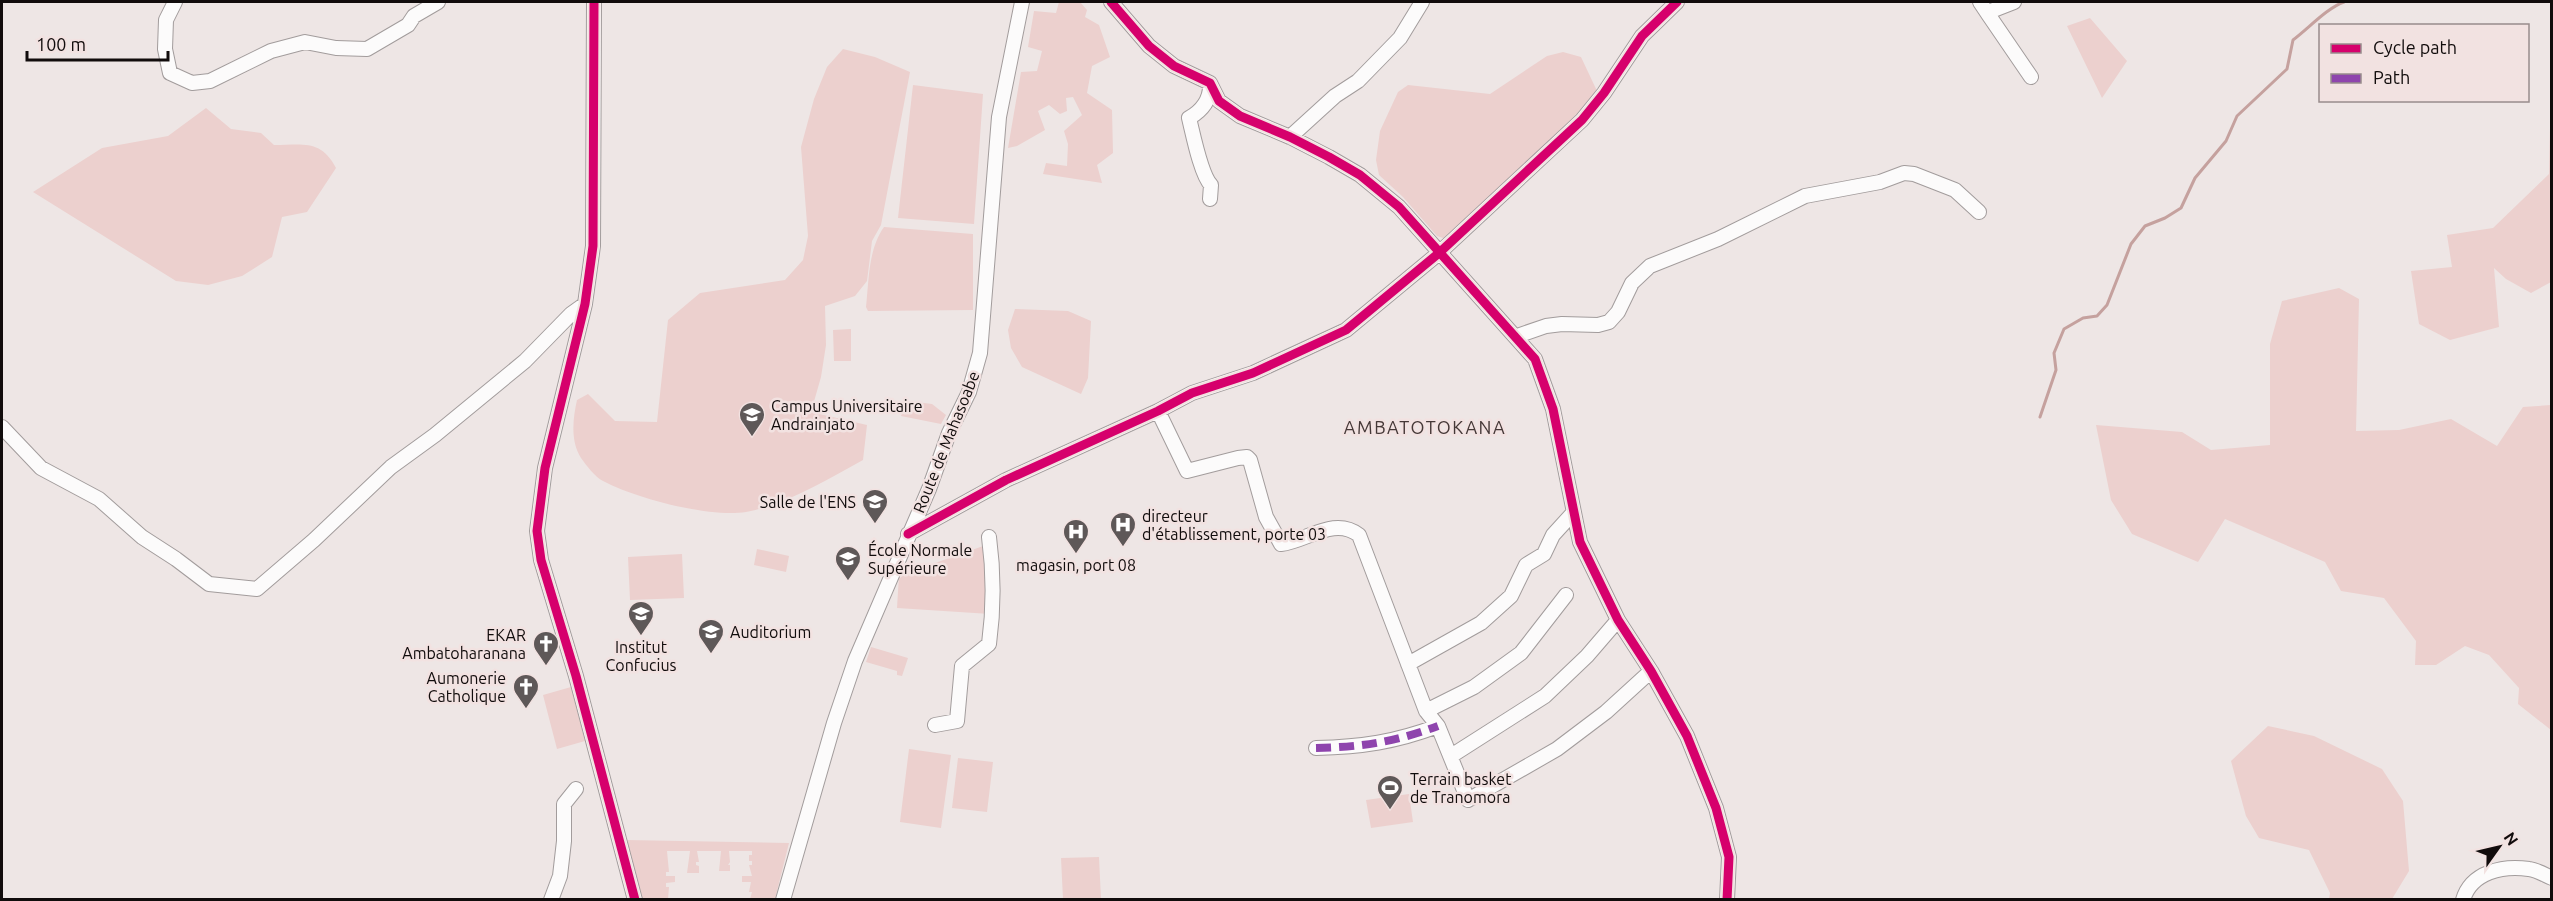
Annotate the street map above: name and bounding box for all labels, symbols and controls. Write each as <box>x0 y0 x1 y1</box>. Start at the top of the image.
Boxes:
scale bar <box>27 24 168 62</box>
legend <box>2319 24 2529 102</box>
text: 100 m <box>36 34 86 54</box>
text: Cycle path <box>2373 37 2457 57</box>
text: Path <box>2373 67 2410 87</box>
street label: Route de Mahasoabe <box>909 369 983 515</box>
place label: Campus Universitaire Andrainjato <box>771 397 923 433</box>
school or university icon: Campus Universitaire Andrainjato <box>737 400 767 438</box>
district label: AMBATOTOKANA <box>1344 417 1506 437</box>
school or university icon: Salle de l'ENS <box>860 487 890 525</box>
place label: Salle de l'ENS <box>760 493 856 511</box>
place label: directeur d'établissement, porte 03 <box>1142 507 1326 543</box>
hospital icon: directeur d'établissement, porte 03 <box>1108 510 1138 548</box>
hospital icon: magasin, port 08 <box>1061 517 1091 555</box>
place label: École Normale Supérieure <box>868 539 972 577</box>
school or university icon: École Normale Supérieure <box>833 544 863 582</box>
place label: magasin, port 08 <box>1016 556 1136 574</box>
school or university icon: Institut Confucius <box>626 599 656 637</box>
school or university icon: Auditorium <box>696 617 726 655</box>
place label: Auditorium <box>730 623 811 641</box>
place label: EKAR Ambatoharanana <box>402 626 526 662</box>
church icon: EKAR Ambatoharanana <box>531 629 561 667</box>
place label: Institut Confucius <box>606 638 677 674</box>
place label: Aumonerie Catholique <box>427 669 506 705</box>
church icon: Aumonerie Catholique <box>511 672 541 710</box>
place label: Terrain basket de Tranomora <box>1410 770 1512 806</box>
sports icon: Terrain basket de Tranomora <box>1375 773 1405 811</box>
north arrow <box>2469 817 2529 877</box>
text: N <box>2501 829 2522 849</box>

